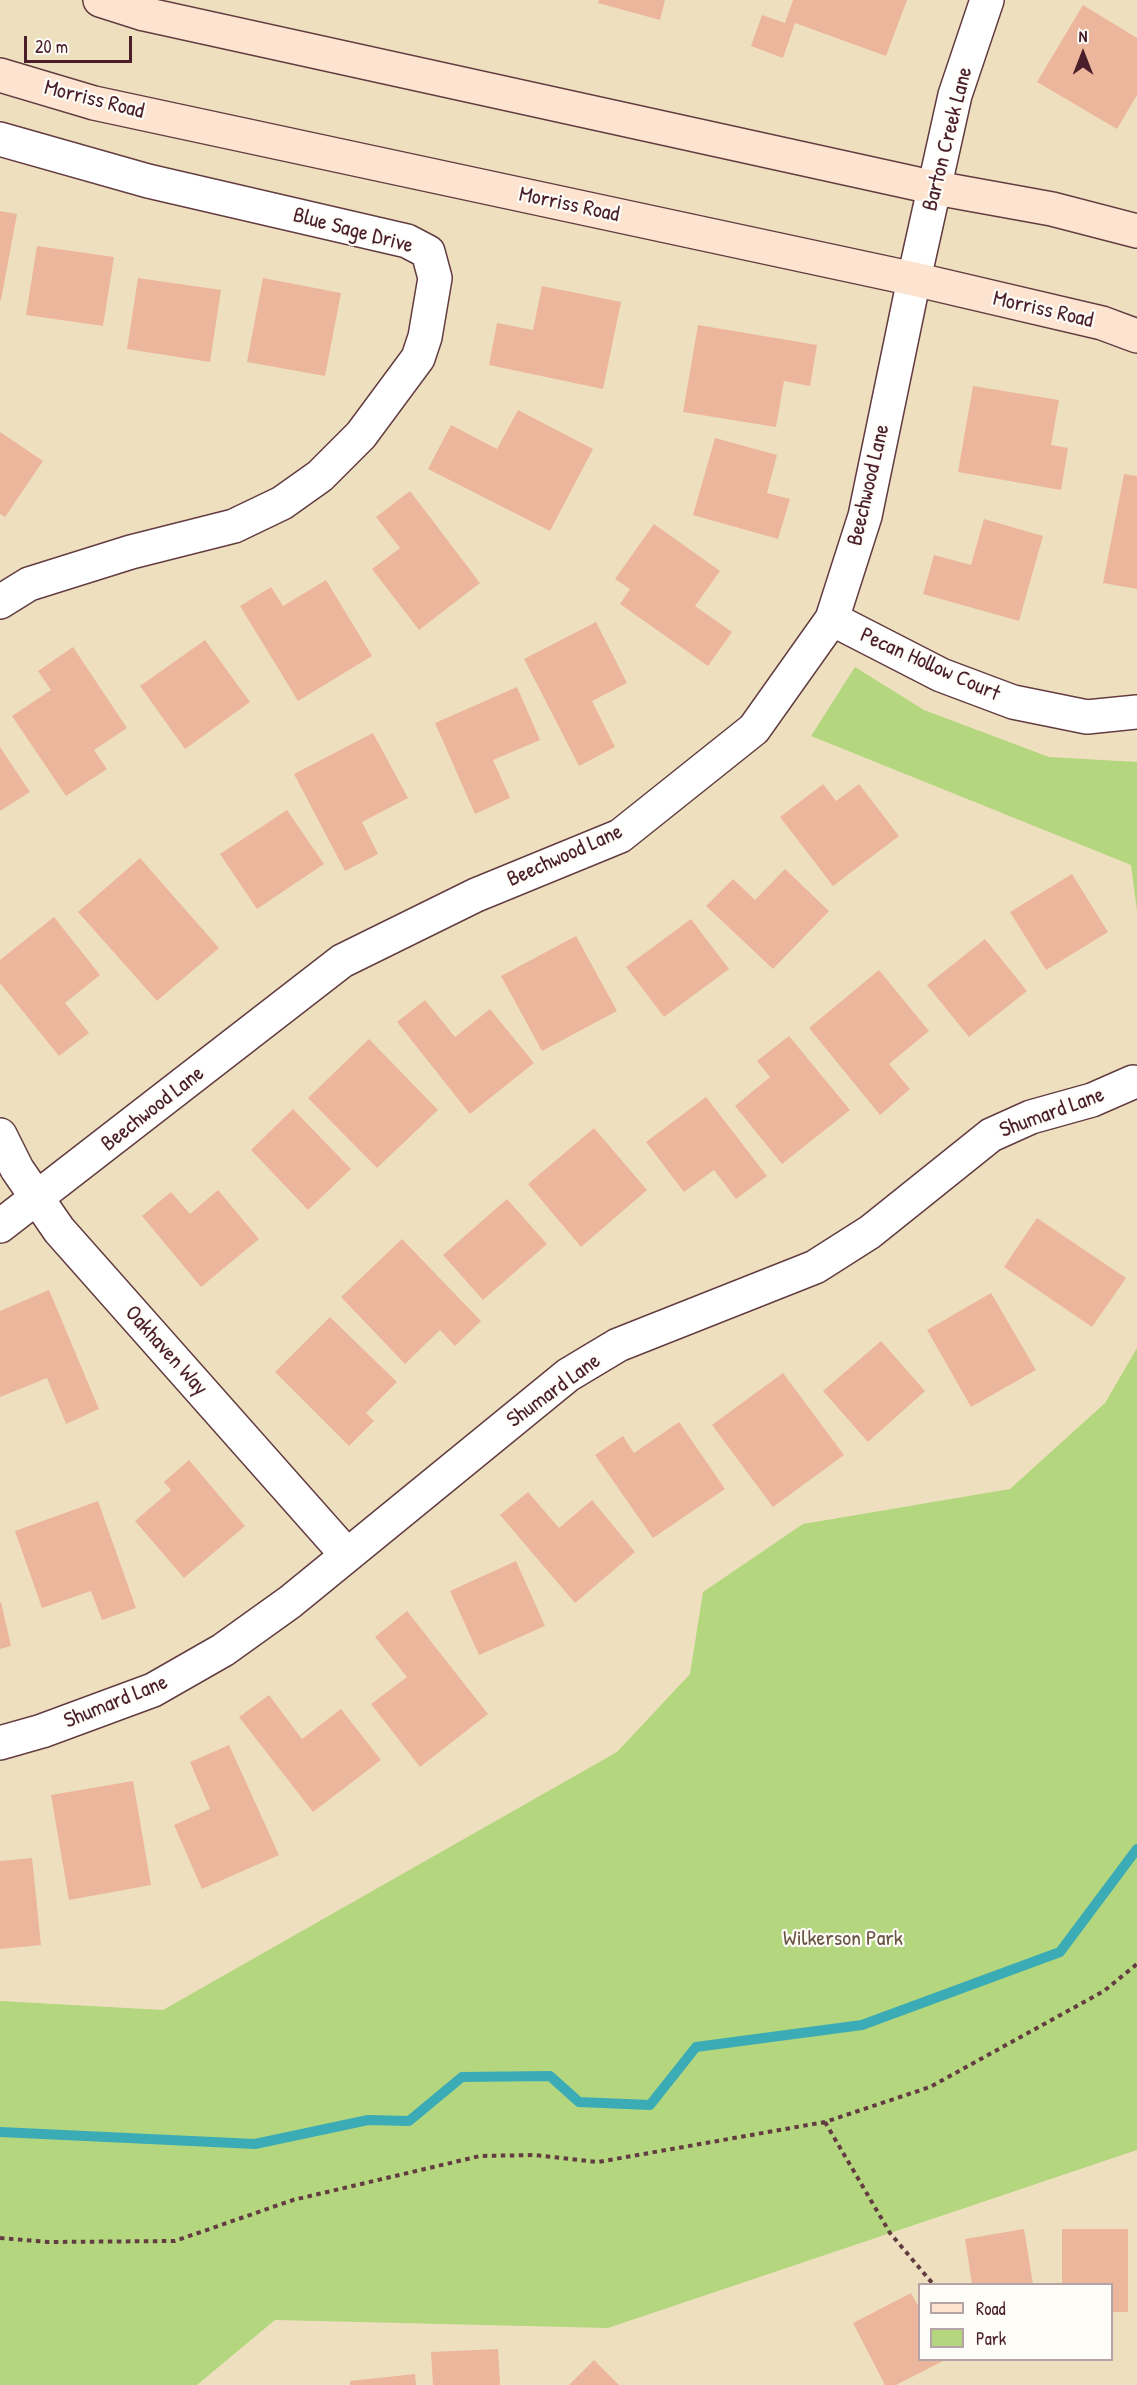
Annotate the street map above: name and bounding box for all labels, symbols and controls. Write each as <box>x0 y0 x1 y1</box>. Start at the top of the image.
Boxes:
scale bar <box>27 24 135 62</box>
north arrow <box>1053 24 1113 84</box>
text: N <box>1079 25 1087 47</box>
text: 20 m <box>35 34 68 59</box>
street label: Barton Creek Lane <box>917 64 979 214</box>
street label: Morriss Road <box>41 75 147 125</box>
street label: Morriss Road <box>516 181 622 229</box>
street label: Blue Sage Drive <box>290 202 416 260</box>
street label: Morriss Road <box>990 286 1096 334</box>
street label: Beechwood Lane <box>842 422 896 548</box>
street label: Pecan Hollow Court <box>856 622 1004 708</box>
street label: Beechwood Lane <box>503 819 627 893</box>
street label: Beechwood Lane <box>96 1061 210 1157</box>
street label: Shumard Lane <box>996 1082 1108 1144</box>
street label: Oakhaven Way <box>119 1301 213 1401</box>
street label: Shumard Lane <box>502 1348 606 1434</box>
street label: Shumard Lane <box>60 1669 172 1735</box>
park label: Wilkerson Park <box>783 1926 903 1952</box>
legend <box>918 2283 1113 2361</box>
text: Road <box>976 2296 1006 2321</box>
text: Park <box>976 2326 1006 2351</box>

